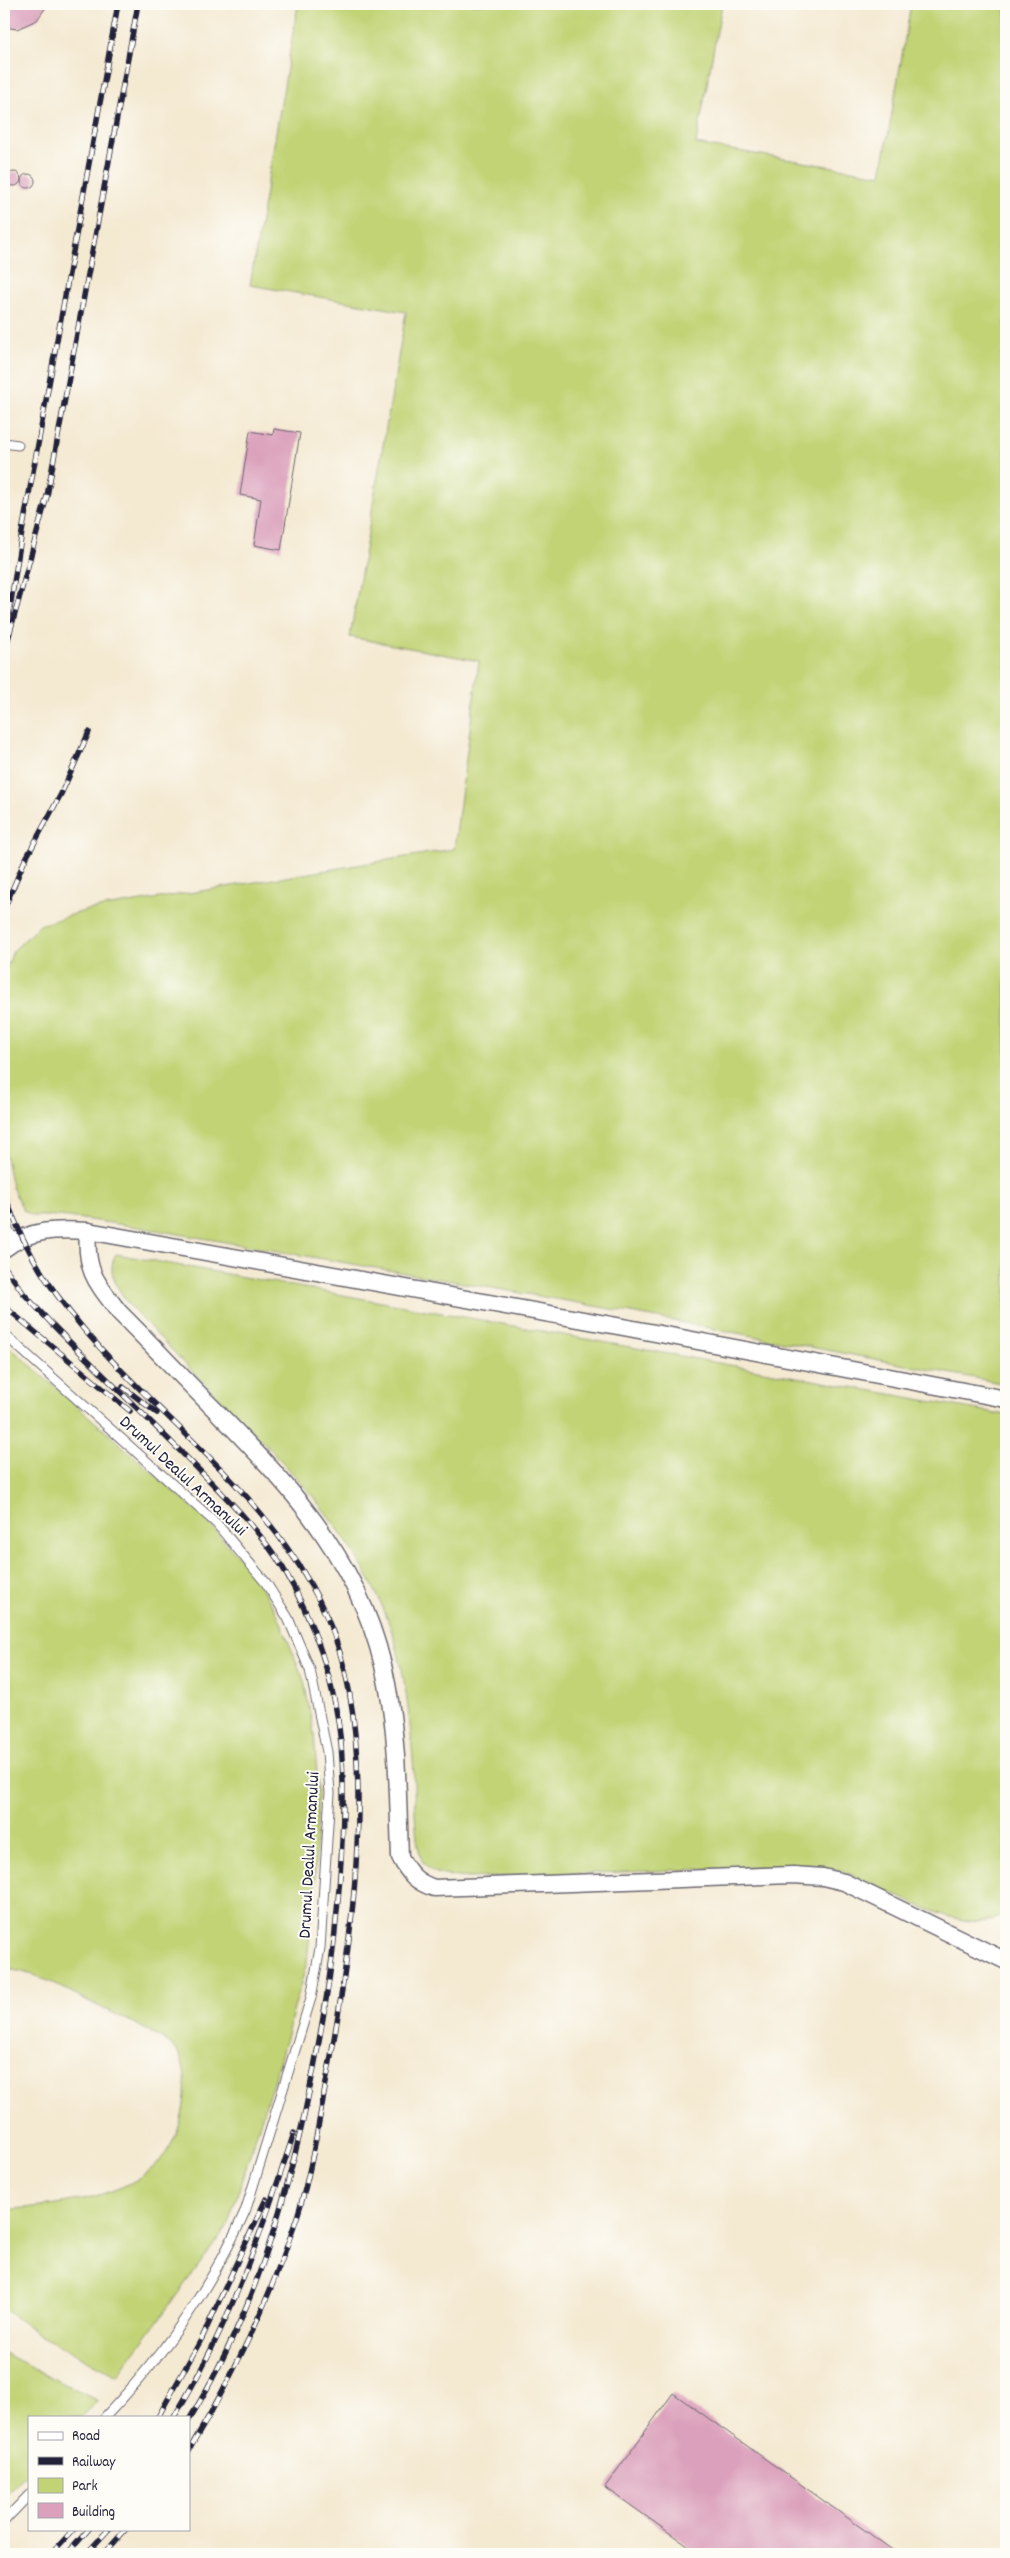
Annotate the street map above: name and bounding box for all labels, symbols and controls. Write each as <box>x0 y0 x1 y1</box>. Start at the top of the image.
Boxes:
street label: Drumul Dealul Armanului <box>113 1411 252 1543</box>
street label: Drumul Dealul Armanului <box>294 1771 327 1939</box>
legend <box>28 2416 190 2530</box>
text: Road <box>72 2426 100 2448</box>
text: Railway <box>72 2452 116 2474</box>
text: Park <box>72 2476 98 2498</box>
text: Building <box>72 2502 115 2524</box>

